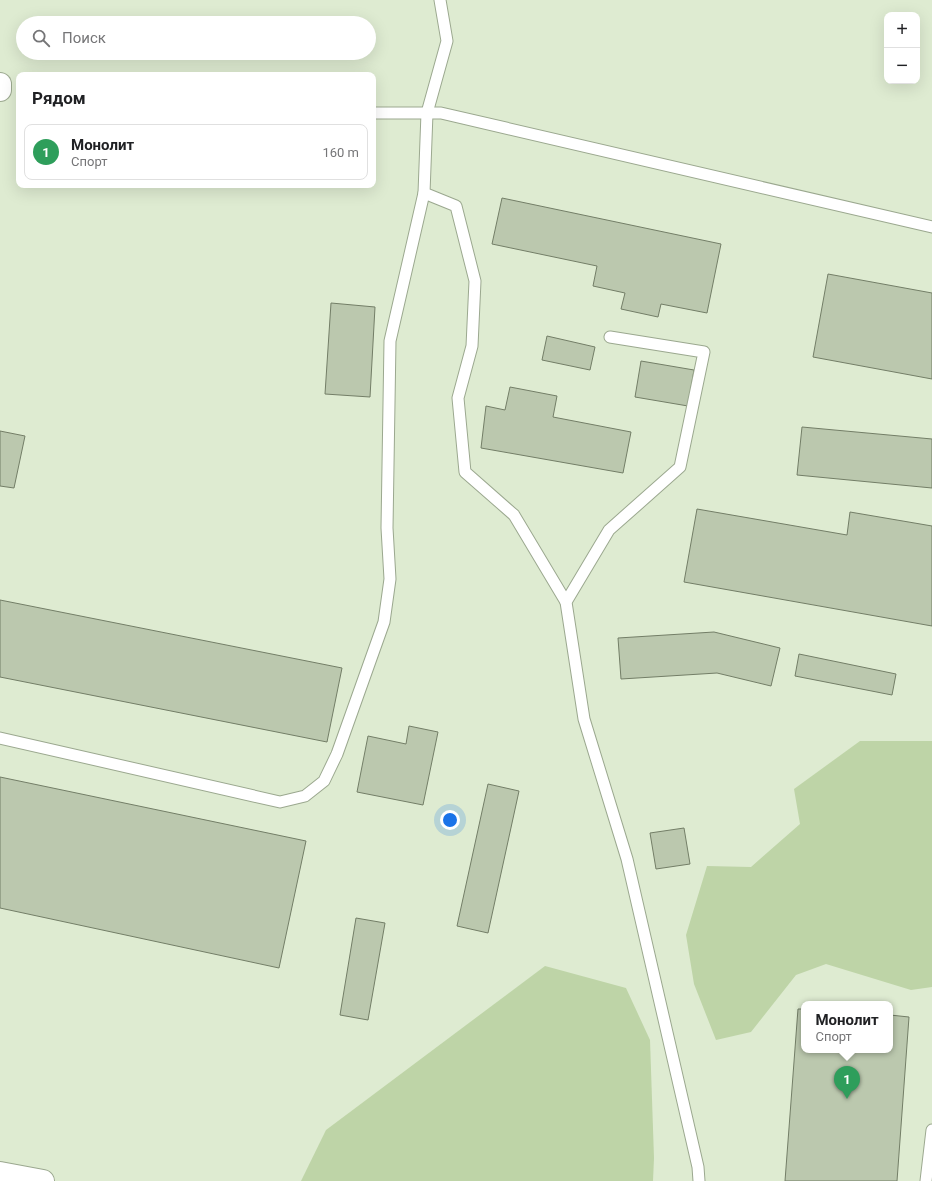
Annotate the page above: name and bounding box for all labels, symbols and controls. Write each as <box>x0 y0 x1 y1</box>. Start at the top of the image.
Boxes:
map controls <box>884 12 920 84</box>
button: + <box>884 12 920 48</box>
search box <box>16 16 376 60</box>
icon: search <box>30 27 52 49</box>
text: Поиск <box>62 29 106 47</box>
button: − <box>884 48 920 84</box>
text: Рядом <box>32 88 86 108</box>
text: Монолит <box>71 136 134 154</box>
text: 1 <box>42 145 50 160</box>
text: 160 m <box>322 145 359 160</box>
text: Спорт <box>71 154 107 169</box>
your location <box>440 810 460 830</box>
popup <box>801 1001 893 1053</box>
text: Монолит <box>815 1011 879 1029</box>
text: Спорт <box>815 1029 852 1044</box>
pin: 1 <box>834 1066 860 1099</box>

